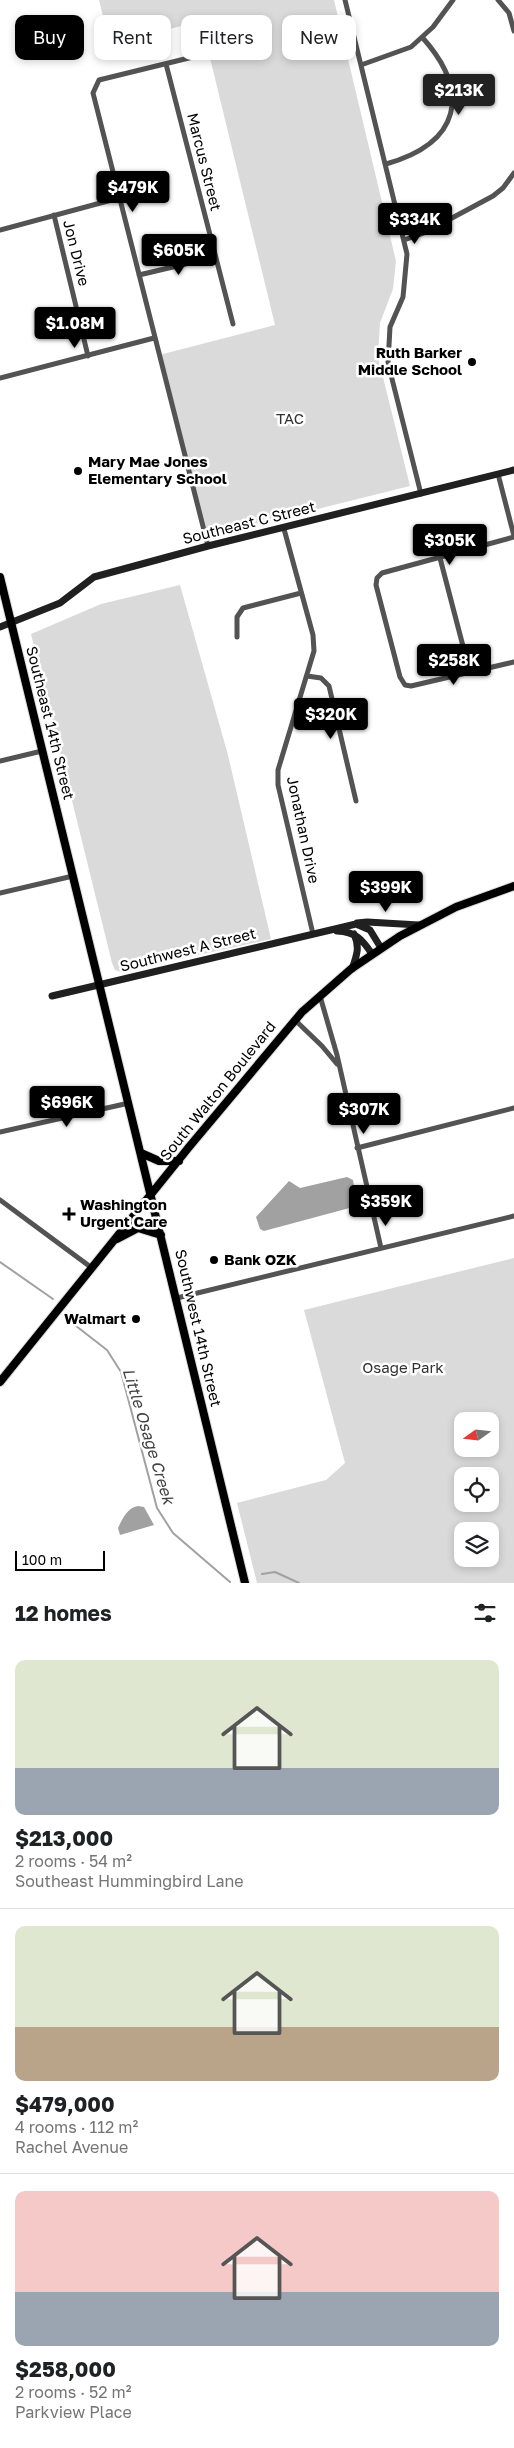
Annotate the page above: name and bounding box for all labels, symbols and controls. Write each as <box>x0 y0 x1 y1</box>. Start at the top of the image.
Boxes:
chip: Buy <box>15 15 84 60</box>
chip: Rent <box>94 15 171 60</box>
chip: Filters <box>181 15 272 60</box>
chip: New <box>282 15 356 60</box>
pin: $213K <box>424 74 494 116</box>
text: $213K <box>434 80 484 100</box>
street label: Marcus Street <box>184 111 226 213</box>
pin: $479K <box>98 170 168 213</box>
text: $479K <box>107 177 159 197</box>
pin: $334K <box>380 202 450 245</box>
text: $334K <box>389 209 441 229</box>
street label: Jon Drive <box>60 218 94 288</box>
pin: $605K <box>144 234 214 276</box>
text: $605K <box>153 240 205 260</box>
pin: $1.08M <box>34 306 116 349</box>
text: $1.08M <box>46 313 104 333</box>
place label: Ruth Barker Middle School <box>358 343 462 378</box>
marker: Ruth Barker Middle School <box>466 356 478 368</box>
park label: TAC <box>276 409 304 427</box>
place label: Mary Mae Jones Elementary School <box>88 452 227 487</box>
marker: Mary Mae Jones Elementary School <box>72 465 84 477</box>
street label: Southeast C Street <box>181 497 317 547</box>
pin: $305K <box>415 524 485 566</box>
text: $305K <box>424 530 476 550</box>
street label: Southeast 14th Street <box>23 644 79 801</box>
pin: $258K <box>419 644 489 686</box>
text: $258K <box>428 650 480 670</box>
pin: $320K <box>296 698 366 740</box>
text: $320K <box>305 704 357 724</box>
street label: Jonathan Drive <box>284 775 324 885</box>
pin: $399K <box>351 870 421 913</box>
text: $399K <box>360 877 412 897</box>
street label: Southwest A Street <box>118 923 258 975</box>
street label: South Walton Boulevard <box>155 1017 279 1164</box>
pin: $696K <box>32 1086 102 1128</box>
text: $696K <box>41 1092 93 1112</box>
pin: $307K <box>329 1092 399 1135</box>
text: $307K <box>338 1099 390 1119</box>
pin: $359K <box>351 1184 421 1227</box>
text: $359K <box>360 1191 412 1211</box>
place label: Washington Urgent Care <box>80 1195 167 1230</box>
marker: Washington Urgent Care <box>62 1207 76 1221</box>
street label: Southwest 14th Street <box>172 1247 226 1408</box>
place label: Bank OZK <box>224 1250 297 1268</box>
marker: Bank OZK <box>208 1254 220 1266</box>
place label: Walmart <box>64 1309 126 1327</box>
marker: Walmart <box>130 1313 142 1325</box>
park label: Osage Park <box>362 1358 444 1376</box>
water label: Little Osage Creek <box>119 1365 180 1508</box>
north arrow <box>454 1412 499 1458</box>
map controls <box>454 1412 499 1567</box>
button: locate <box>454 1467 499 1512</box>
button: layers <box>454 1522 499 1567</box>
scale bar <box>15 1548 105 1571</box>
text: 100 m <box>22 1551 62 1568</box>
icon: filters <box>471 1599 499 1627</box>
text: 12 homes <box>15 1600 112 1626</box>
icon: home <box>212 1693 302 1783</box>
text: $213,000 <box>15 1825 113 1851</box>
text: 2 rooms · 54 m² <box>15 1851 132 1871</box>
text: Southeast Hummingbird Lane <box>15 1871 244 1891</box>
icon: home <box>212 1958 302 2048</box>
text: $479,000 <box>15 2091 115 2117</box>
text: 4 rooms · 112 m² <box>15 2117 138 2137</box>
text: Rachel Avenue <box>15 2137 128 2157</box>
icon: home <box>212 2223 302 2313</box>
text: $258,000 <box>15 2356 116 2382</box>
text: 2 rooms · 52 m² <box>15 2382 131 2402</box>
text: Parkview Place <box>15 2402 132 2422</box>

